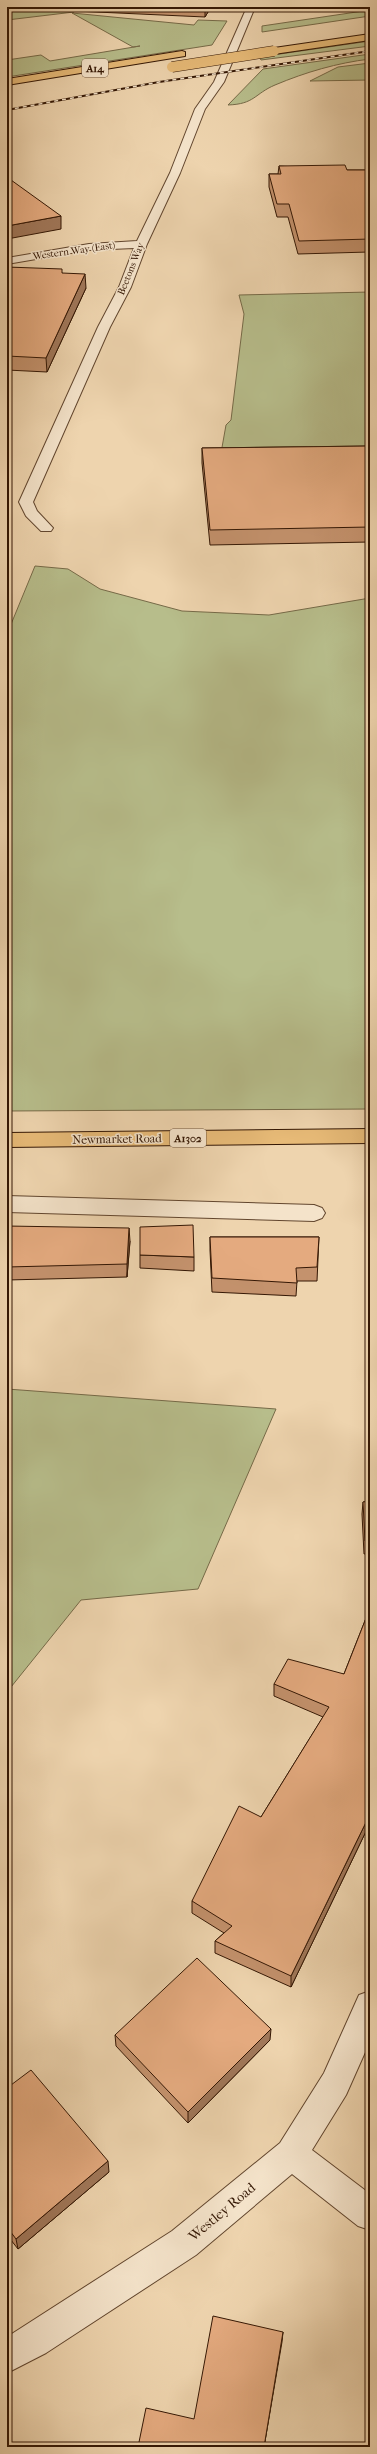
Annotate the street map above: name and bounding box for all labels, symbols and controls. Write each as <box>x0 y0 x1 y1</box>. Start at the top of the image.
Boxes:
road number: A14 <box>82 59 108 77</box>
street label: Western Way (East) <box>31 239 116 263</box>
street label: Beetons Way <box>115 240 147 297</box>
road number: A1302 <box>170 1129 206 1147</box>
street label: Newmarket Road <box>72 1131 162 1147</box>
street label: Westley Road <box>184 2179 259 2246</box>

